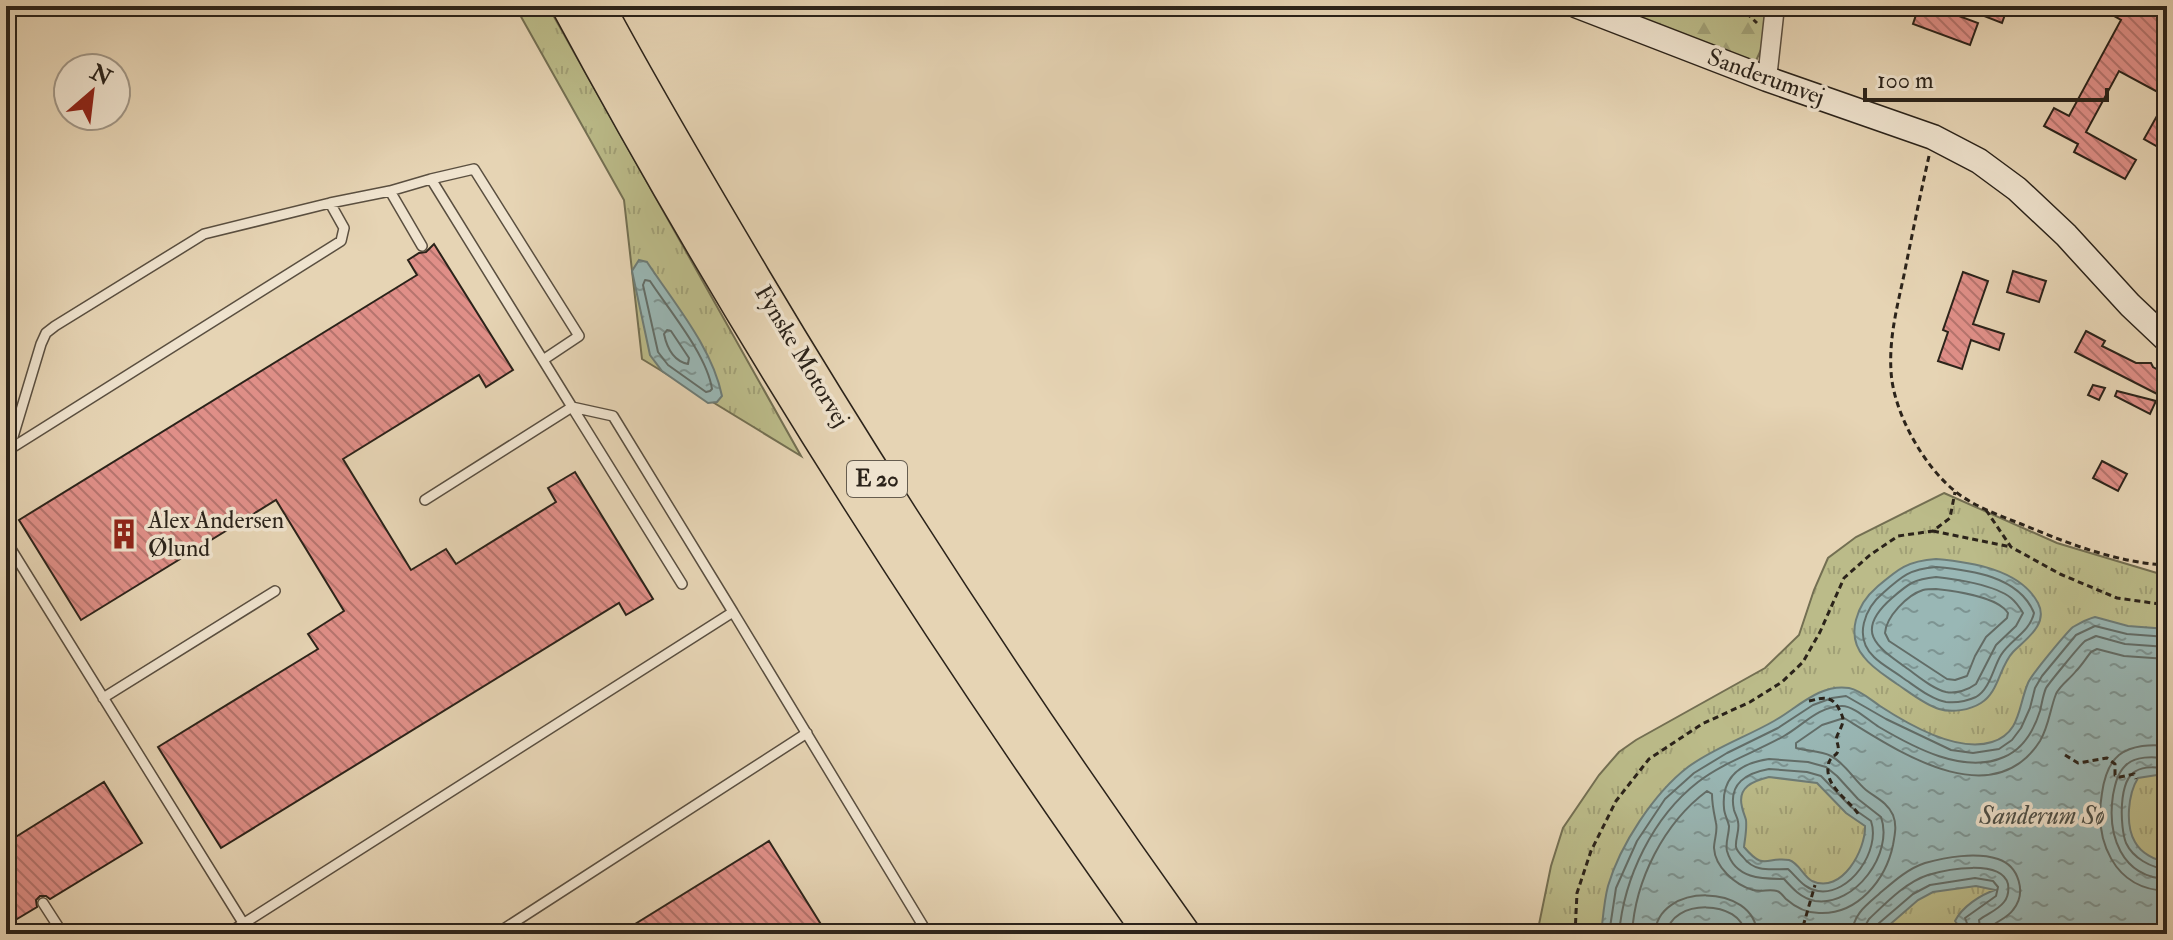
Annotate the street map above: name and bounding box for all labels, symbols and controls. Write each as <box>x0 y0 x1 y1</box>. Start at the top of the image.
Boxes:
street label: Sanderumvej <box>1703 41 1829 113</box>
north arrow <box>52 52 132 132</box>
scale bar <box>1865 52 2107 102</box>
text: N <box>85 58 116 92</box>
text: 100 m <box>1877 65 1934 96</box>
street label: Fynske Motorvej <box>747 279 857 433</box>
road number: E 20 <box>847 461 907 497</box>
place label: Alex Andersen Ølund <box>147 505 284 564</box>
building icon: Alex Andersen Ølund <box>107 517 141 551</box>
water label: Sanderum Sø <box>1978 800 2105 832</box>

